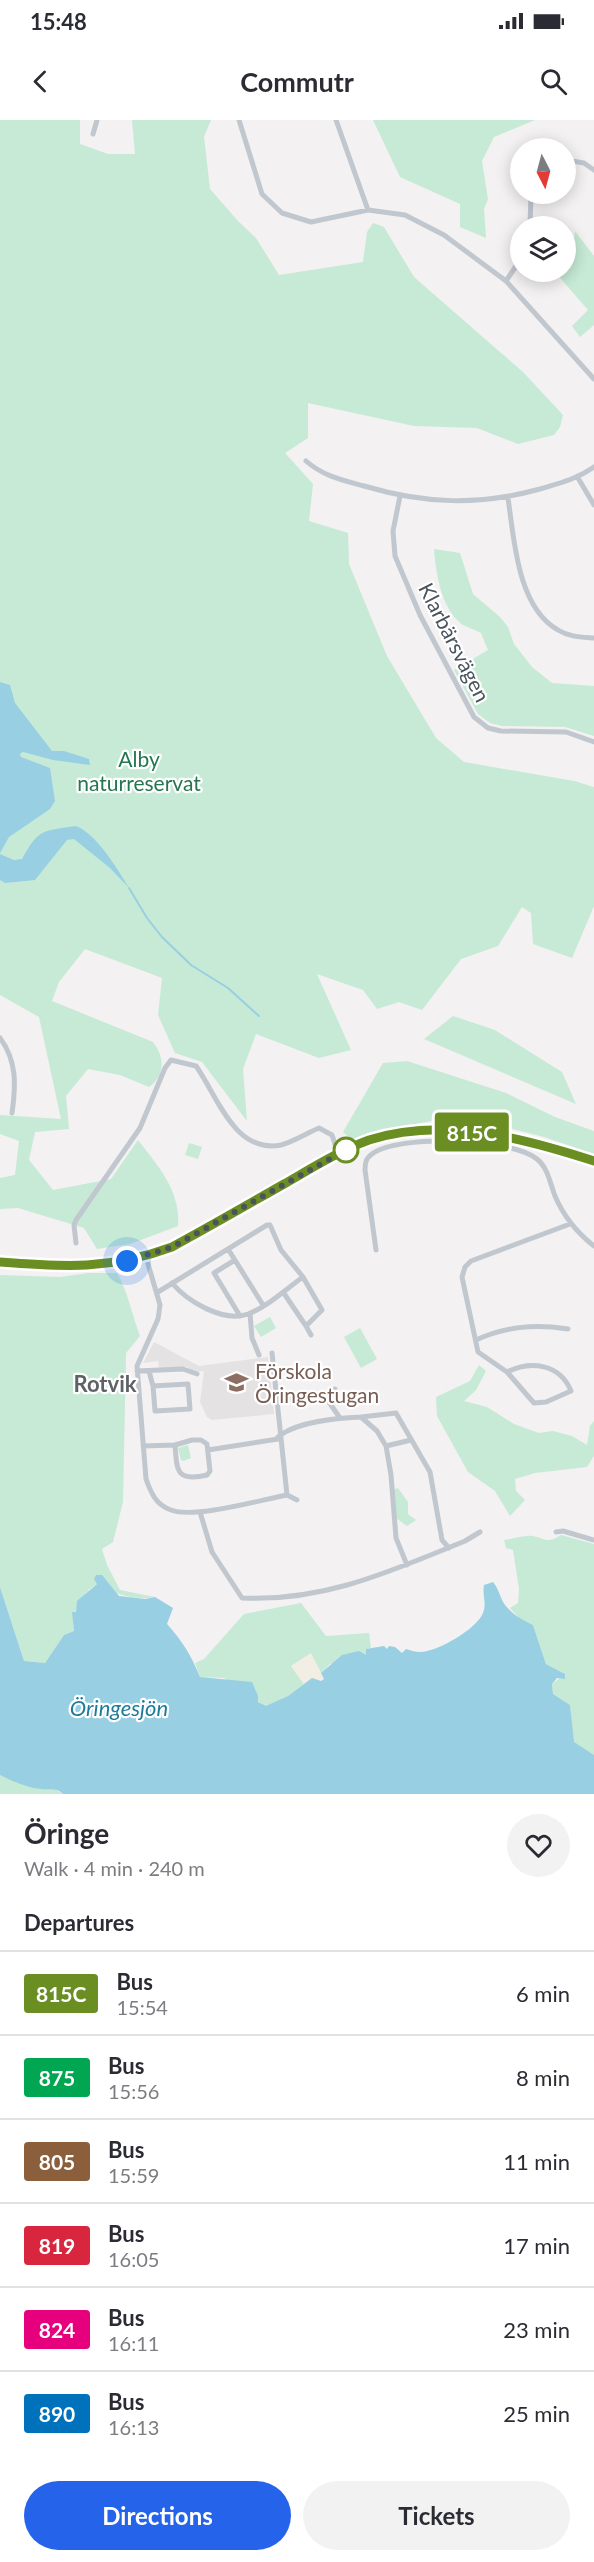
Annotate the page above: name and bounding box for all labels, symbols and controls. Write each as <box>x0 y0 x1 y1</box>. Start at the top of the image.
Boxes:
text: 15:48 <box>30 8 87 35</box>
icon: back <box>24 65 57 98</box>
text: Commutr <box>240 65 354 98</box>
icon: search <box>537 65 570 98</box>
north arrow <box>510 138 576 204</box>
map controls <box>510 138 576 282</box>
button: layers <box>510 216 576 282</box>
street label: Klarbärsvägen <box>414 578 496 706</box>
park label: Alby naturreservat <box>77 746 201 795</box>
line badge: 815C <box>430 1112 514 1152</box>
text: 815C <box>447 1120 497 1145</box>
unlabelled marker <box>333 1137 359 1163</box>
your location <box>112 1246 142 1276</box>
place label: Förskola Öringestugan <box>255 1358 379 1407</box>
school or university icon: Förskola Öringestugan <box>224 1369 250 1395</box>
district label: Rotvik <box>74 1370 137 1397</box>
water label: Öringesjön <box>70 1694 168 1721</box>
button: heart <box>507 1814 570 1877</box>
text: Öringe <box>24 1816 109 1850</box>
text: Walk · 4 min · 240 m <box>24 1856 205 1880</box>
text: Departures <box>24 1909 134 1936</box>
text: Bus <box>116 1968 153 1995</box>
text: 6 min <box>516 1980 570 2007</box>
text: 815C <box>36 1981 86 2006</box>
text: 15:54 <box>116 1995 168 2019</box>
text: Bus <box>108 2052 144 2079</box>
text: 8 min <box>516 2064 570 2091</box>
text: 875 <box>39 2065 75 2090</box>
text: 15:56 <box>108 2079 159 2103</box>
text: Bus <box>108 2136 144 2163</box>
text: 11 min <box>503 2148 570 2175</box>
text: 805 <box>39 2149 75 2174</box>
text: 15:59 <box>108 2163 159 2187</box>
text: Bus <box>108 2220 144 2247</box>
text: 17 min <box>503 2232 570 2259</box>
text: 819 <box>39 2233 75 2258</box>
text: 16:05 <box>108 2247 159 2271</box>
text: Bus <box>108 2304 144 2331</box>
text: 23 min <box>503 2316 570 2343</box>
text: 824 <box>39 2317 75 2342</box>
text: 16:11 <box>108 2331 159 2355</box>
text: Bus <box>108 2388 144 2415</box>
text: 25 min <box>503 2400 570 2427</box>
text: 890 <box>39 2401 75 2426</box>
text: 16:13 <box>108 2415 159 2439</box>
button: Directions <box>24 2481 291 2550</box>
button: Tickets <box>303 2481 570 2550</box>

